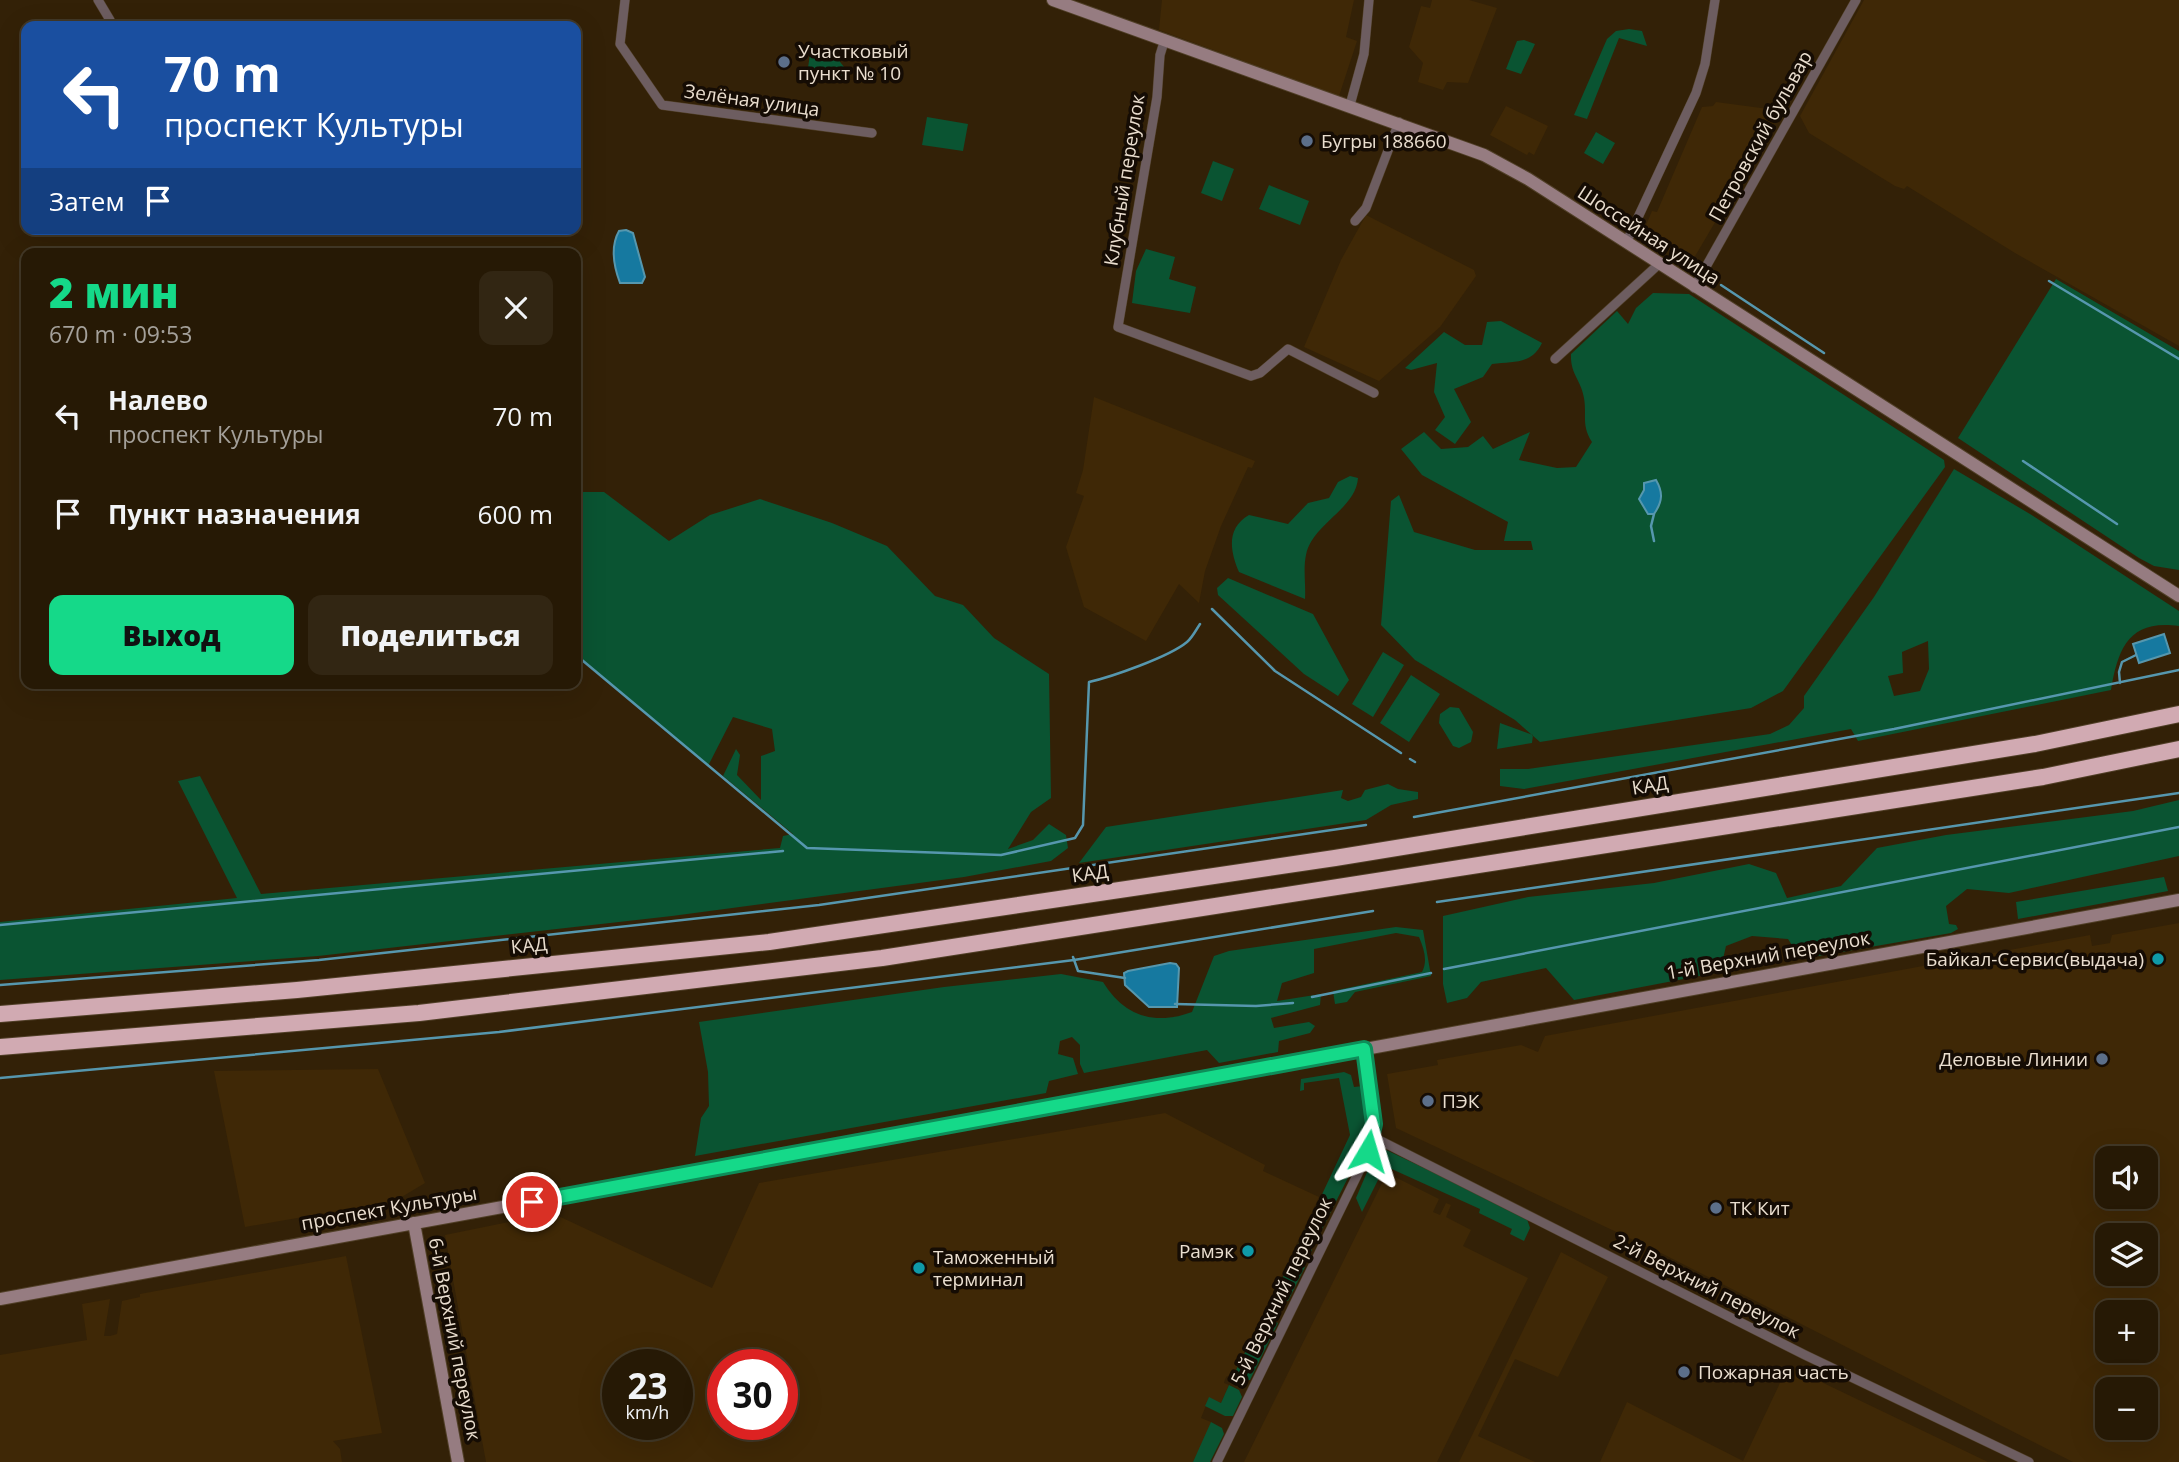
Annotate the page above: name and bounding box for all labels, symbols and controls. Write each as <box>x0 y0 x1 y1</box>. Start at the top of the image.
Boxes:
place label: Участковый пункт № 10 <box>798 38 909 86</box>
text: 70 m <box>164 40 281 106</box>
street label: Петровский бульвар <box>1702 46 1818 226</box>
icon: left <box>49 49 140 140</box>
marker: Участковый пункт № 10 <box>776 54 792 70</box>
street label: Зелёная улица <box>683 78 821 122</box>
street label: Клубный переулок <box>1098 92 1150 268</box>
text: проспект Культуры <box>164 103 464 146</box>
place label: Бугры 188660 <box>1321 128 1447 154</box>
marker: Бугры 188660 <box>1299 133 1315 149</box>
street label: Шоссейная улица <box>1573 179 1725 291</box>
icon: arrive <box>139 182 177 220</box>
text: Затем <box>49 183 125 219</box>
text: 2 мин <box>49 263 179 320</box>
button: close <box>479 271 553 345</box>
text: 670 m · 09:53 <box>49 318 192 350</box>
text: Налево <box>108 382 208 418</box>
icon: left <box>49 397 87 435</box>
text: 70 m <box>492 398 553 434</box>
text: проспект Культуры <box>108 418 323 450</box>
icon: arrive <box>49 495 87 533</box>
text: Пункт назначения <box>108 496 361 532</box>
text: 600 m <box>478 496 553 532</box>
button: Выход <box>49 595 294 675</box>
button: Поделиться <box>308 595 553 675</box>
street label: КАД <box>1630 769 1670 801</box>
street label: КАД <box>1070 858 1110 888</box>
street label: 1-й Верхний переулок <box>1664 924 1872 986</box>
street label: КАД <box>509 930 549 960</box>
place label: Байкал-Сервис(выдача) <box>1926 946 2144 972</box>
marker: Байкал-Сервис(выдача) <box>2150 951 2166 967</box>
place label: Деловые Линии <box>1939 1046 2088 1072</box>
marker: Деловые Линии <box>2094 1051 2110 1067</box>
place label: ПЭК <box>1442 1088 1480 1114</box>
marker: ПЭК <box>1420 1093 1436 1109</box>
position arrow <box>1331 1114 1405 1188</box>
map controls <box>2095 1146 2158 1440</box>
button: sound <box>2095 1146 2158 1209</box>
pin <box>502 1172 562 1232</box>
street label: проспект Культуры <box>299 1180 479 1236</box>
icon: arrive <box>513 1183 551 1221</box>
street label: 5-й Верхний переулок <box>1224 1193 1338 1389</box>
place label: ТК Кит <box>1730 1195 1790 1221</box>
marker: ТК Кит <box>1708 1200 1724 1216</box>
button: layers <box>2095 1223 2158 1286</box>
street label: 2-й Верхний переулок <box>1609 1228 1805 1344</box>
street label: 6-й Верхний переулок <box>423 1235 487 1443</box>
place label: Рамэк <box>1179 1238 1234 1264</box>
marker: Рамэк <box>1240 1243 1256 1259</box>
place label: Таможенный терминал <box>933 1244 1055 1292</box>
marker: Таможенный терминал <box>911 1260 927 1276</box>
button: + <box>2095 1300 2158 1363</box>
speed limit sign: 30 <box>707 1349 798 1440</box>
place label: Пожарная часть <box>1698 1359 1849 1385</box>
text: 23 <box>627 1362 668 1409</box>
marker: Пожарная часть <box>1676 1364 1692 1380</box>
button: − <box>2095 1377 2158 1440</box>
text: km/h <box>626 1400 669 1424</box>

